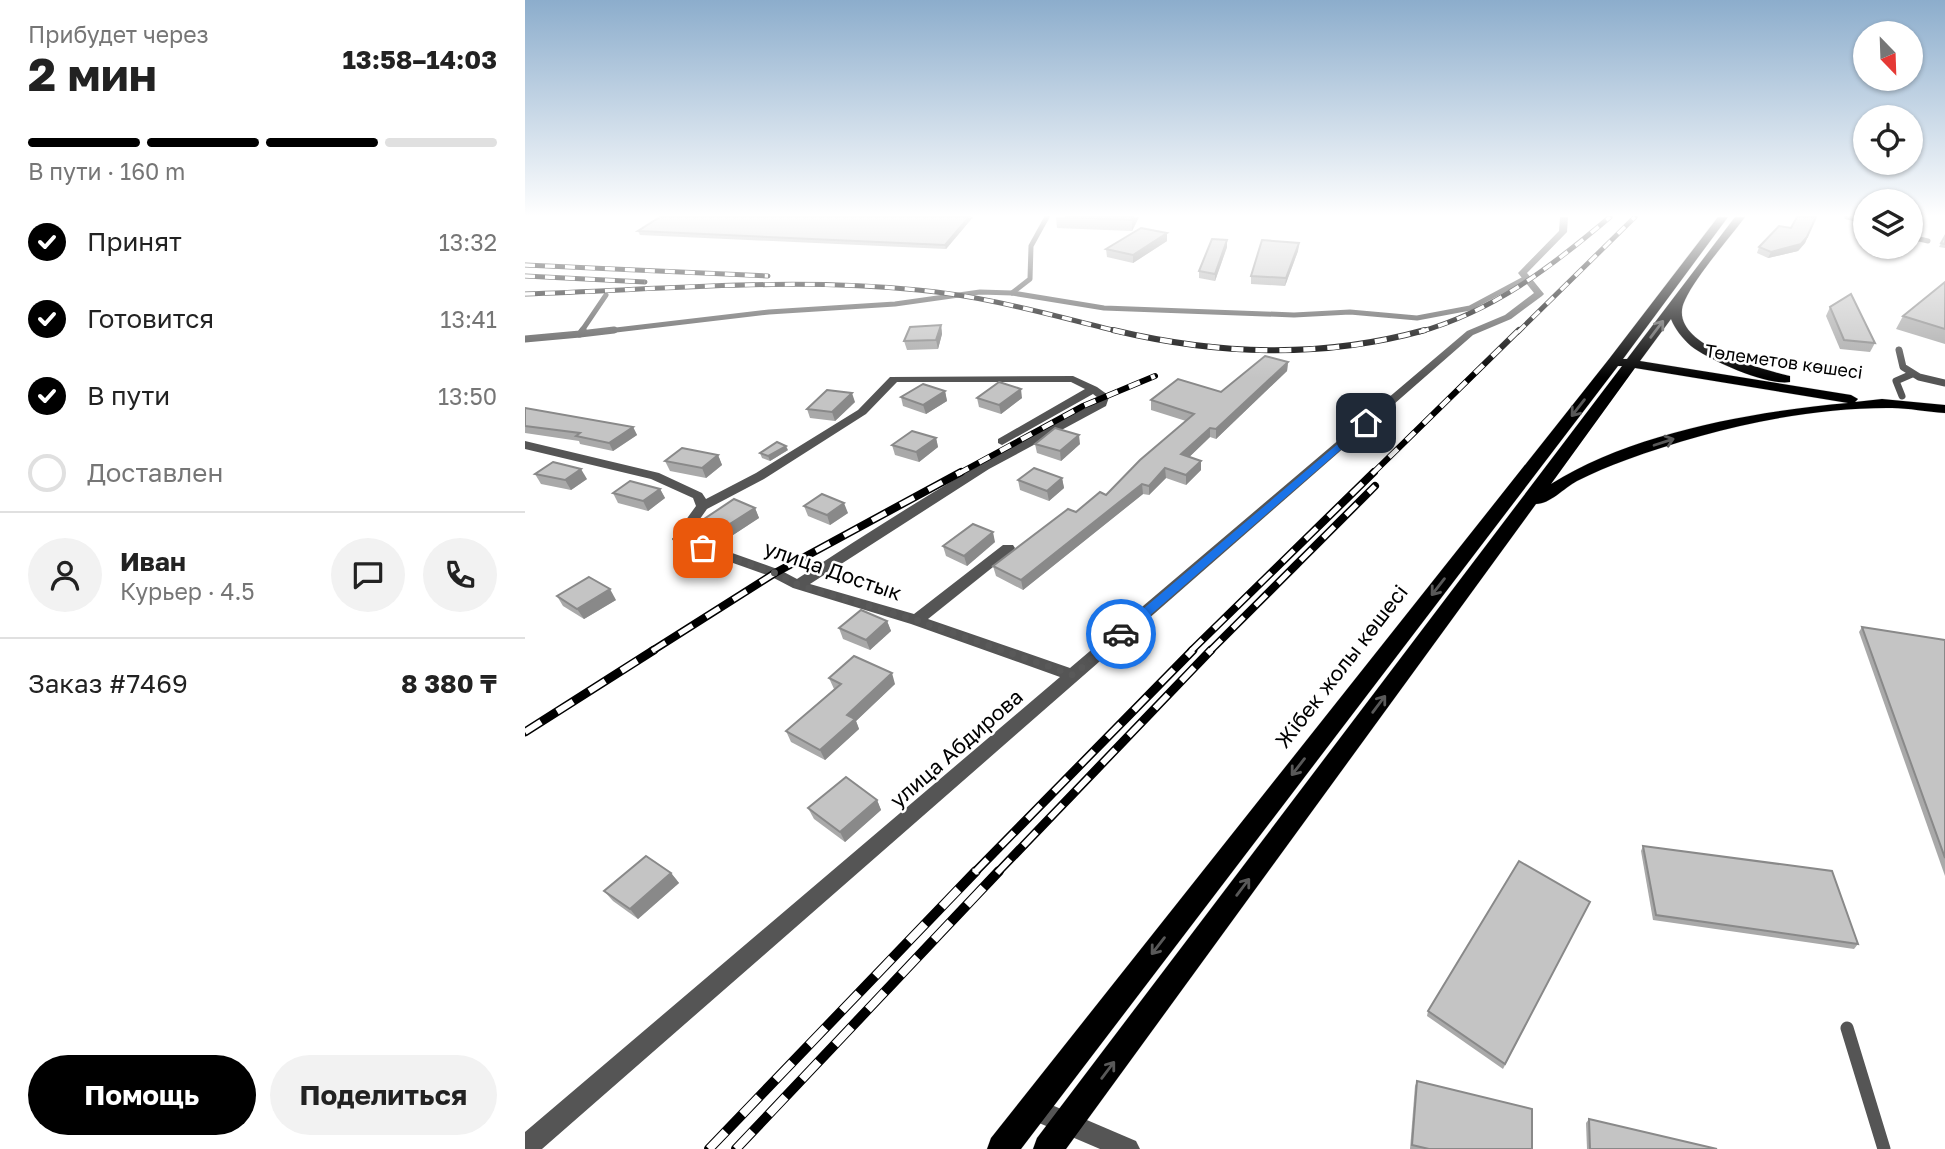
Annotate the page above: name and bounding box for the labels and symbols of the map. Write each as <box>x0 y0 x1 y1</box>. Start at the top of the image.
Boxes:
north arrow <box>1853 21 1923 91</box>
one-way arrow <box>1649 320 1664 339</box>
street label: Төлеметов көшесі <box>1704 339 1864 383</box>
pin <box>1336 393 1396 453</box>
one-way arrow <box>1571 399 1586 417</box>
one-way arrow <box>1652 435 1674 447</box>
pin <box>673 518 733 578</box>
street label: улица Достык <box>761 534 905 606</box>
one-way arrow <box>1431 578 1446 596</box>
street label: Жібек жолы көшесі <box>1269 579 1413 753</box>
courier <box>1086 599 1156 669</box>
street label: улица Абдирова <box>884 683 1028 813</box>
one-way arrow <box>1371 696 1386 714</box>
one-way arrow <box>1290 757 1306 775</box>
one-way arrow <box>1236 878 1250 897</box>
one-way arrow <box>1151 936 1166 955</box>
one-way arrow <box>1100 1061 1115 1080</box>

